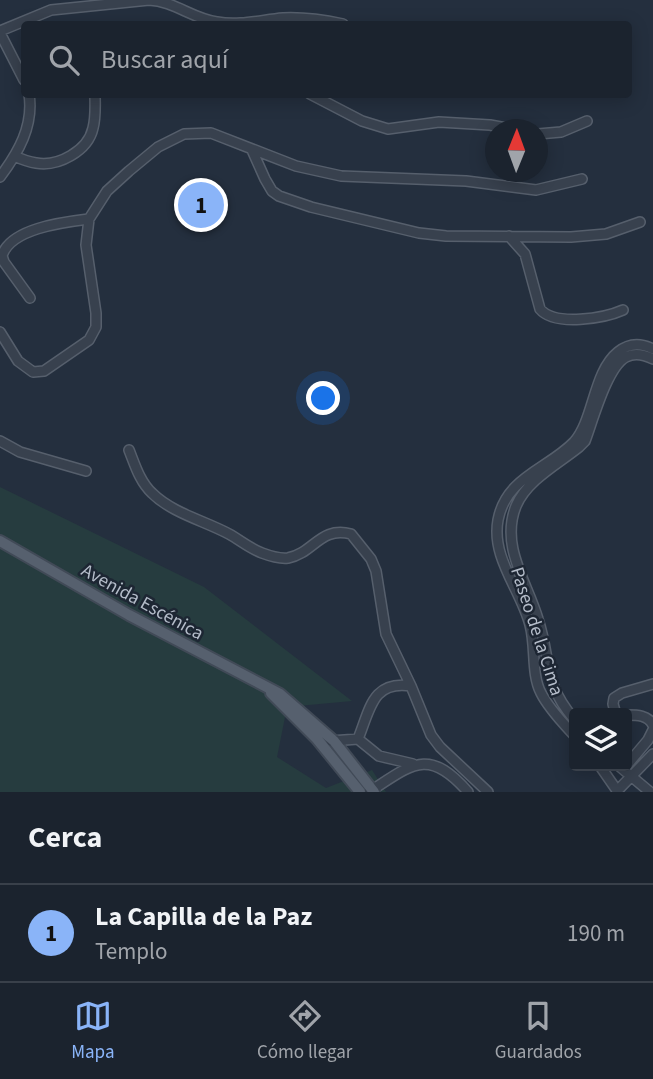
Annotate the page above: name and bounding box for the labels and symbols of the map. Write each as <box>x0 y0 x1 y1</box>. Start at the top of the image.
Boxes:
north arrow <box>485 119 548 182</box>
pin: 1 <box>178 179 224 231</box>
your location <box>306 381 340 415</box>
street label: Avenida Escénica <box>76 557 208 647</box>
street label: Paseo de la Cima <box>503 564 570 699</box>

